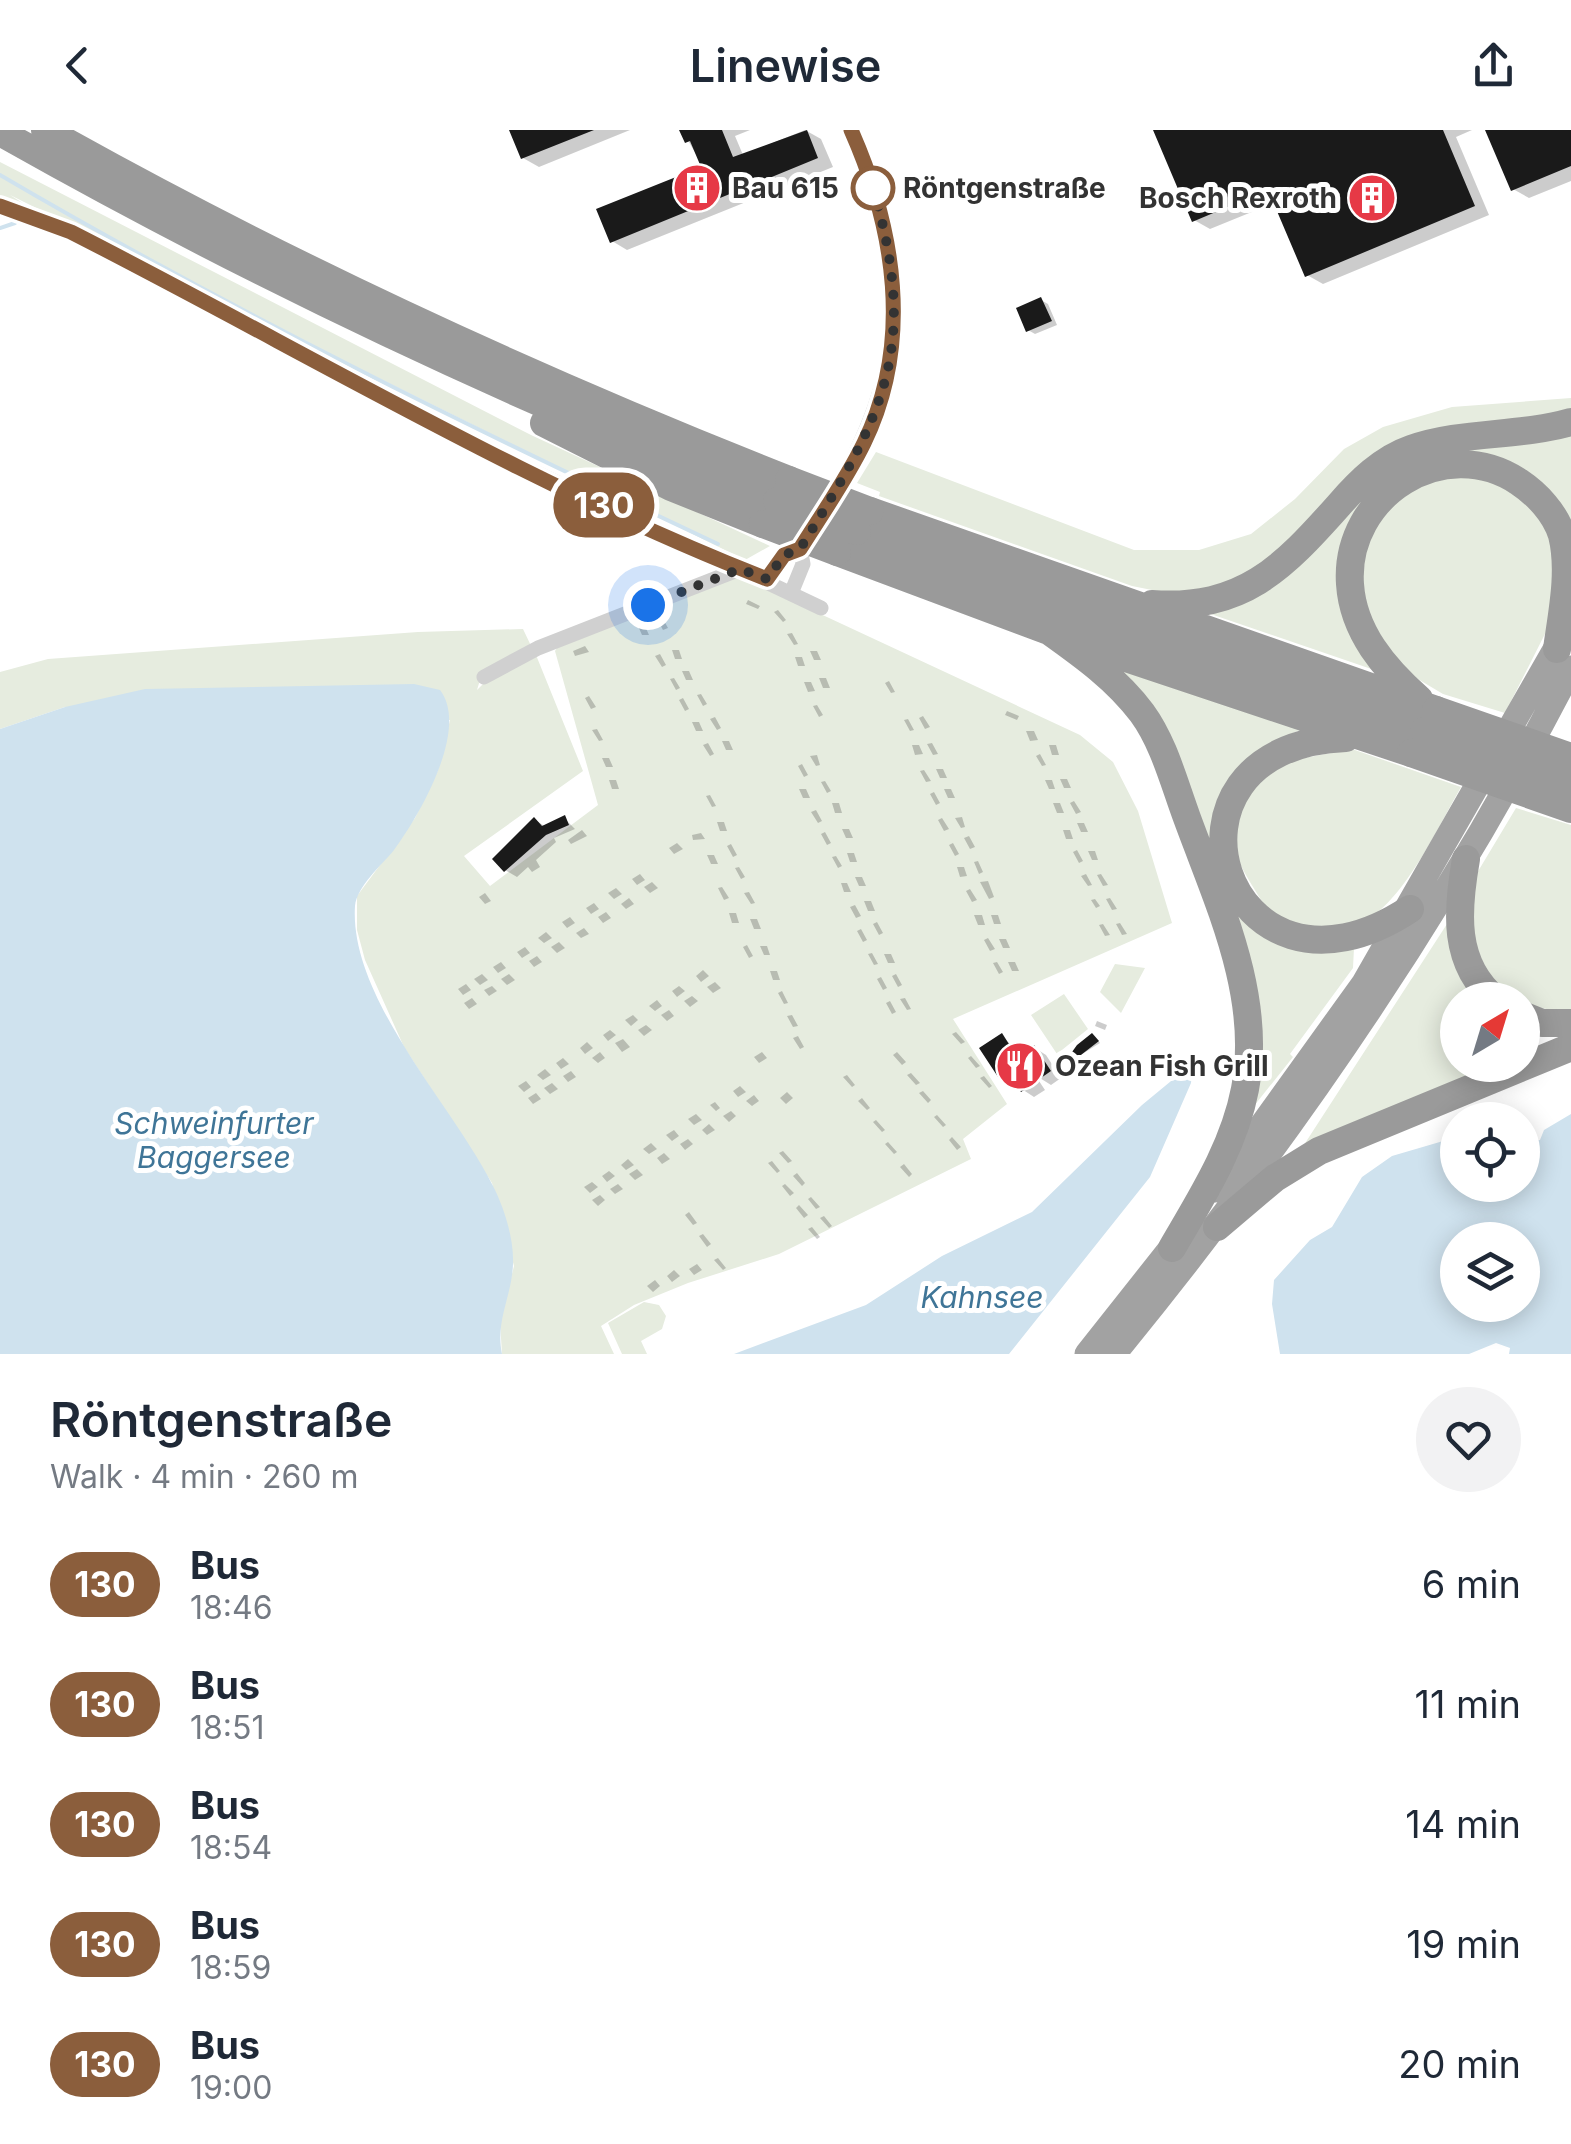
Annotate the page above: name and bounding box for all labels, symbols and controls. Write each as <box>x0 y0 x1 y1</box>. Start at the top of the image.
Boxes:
icon: back <box>50 38 105 93</box>
text: Linewise <box>690 38 881 93</box>
icon: share <box>1466 38 1521 93</box>
building icon: Bau 615 <box>671 162 723 214</box>
marker: Röntgenstraße <box>852 167 894 209</box>
place label: Bau 615 <box>732 171 839 205</box>
place label: Röntgenstraße <box>903 171 1106 205</box>
building icon: Bosch Rexroth <box>1346 172 1398 224</box>
place label: Bosch Rexroth <box>1139 181 1337 215</box>
line badge: 130 <box>546 472 662 538</box>
text: 130 <box>573 484 635 526</box>
your location <box>623 580 673 630</box>
north arrow <box>1440 982 1540 1082</box>
map controls <box>1440 982 1540 1322</box>
restaurant icon: Ozean Fish Grill <box>994 1040 1046 1092</box>
place label: Ozean Fish Grill <box>1055 1049 1268 1083</box>
button: locate <box>1440 1102 1540 1202</box>
water label: Schweinfurter Baggersee <box>114 1105 314 1175</box>
button: layers <box>1440 1222 1540 1322</box>
water label: Kahnsee <box>920 1279 1044 1315</box>
button: heart <box>1416 1387 1521 1492</box>
text: Röntgenstraße <box>50 1390 392 1449</box>
text: Walk · 4 min · 260 m <box>50 1457 359 1496</box>
text: Bus <box>190 1542 260 1588</box>
text: 6 min <box>1422 1561 1521 1607</box>
text: 130 <box>74 1563 136 1605</box>
text: 18:46 <box>190 1588 273 1627</box>
text: Bus <box>190 1662 260 1708</box>
text: 11 min <box>1414 1681 1521 1727</box>
text: 130 <box>74 1683 136 1725</box>
text: 18:51 <box>190 1708 265 1747</box>
text: Bus <box>190 1782 260 1828</box>
text: 14 min <box>1405 1801 1521 1847</box>
text: 130 <box>74 1803 136 1845</box>
text: 18:54 <box>190 1828 272 1867</box>
text: Bus <box>190 1902 260 1948</box>
text: 19 min <box>1406 1921 1521 1967</box>
text: 130 <box>74 1923 136 1965</box>
text: 18:59 <box>190 1948 271 1987</box>
text: Bus <box>190 2022 260 2068</box>
text: 20 min <box>1398 2041 1521 2087</box>
text: 130 <box>74 2043 136 2085</box>
text: 19:00 <box>190 2068 272 2107</box>

